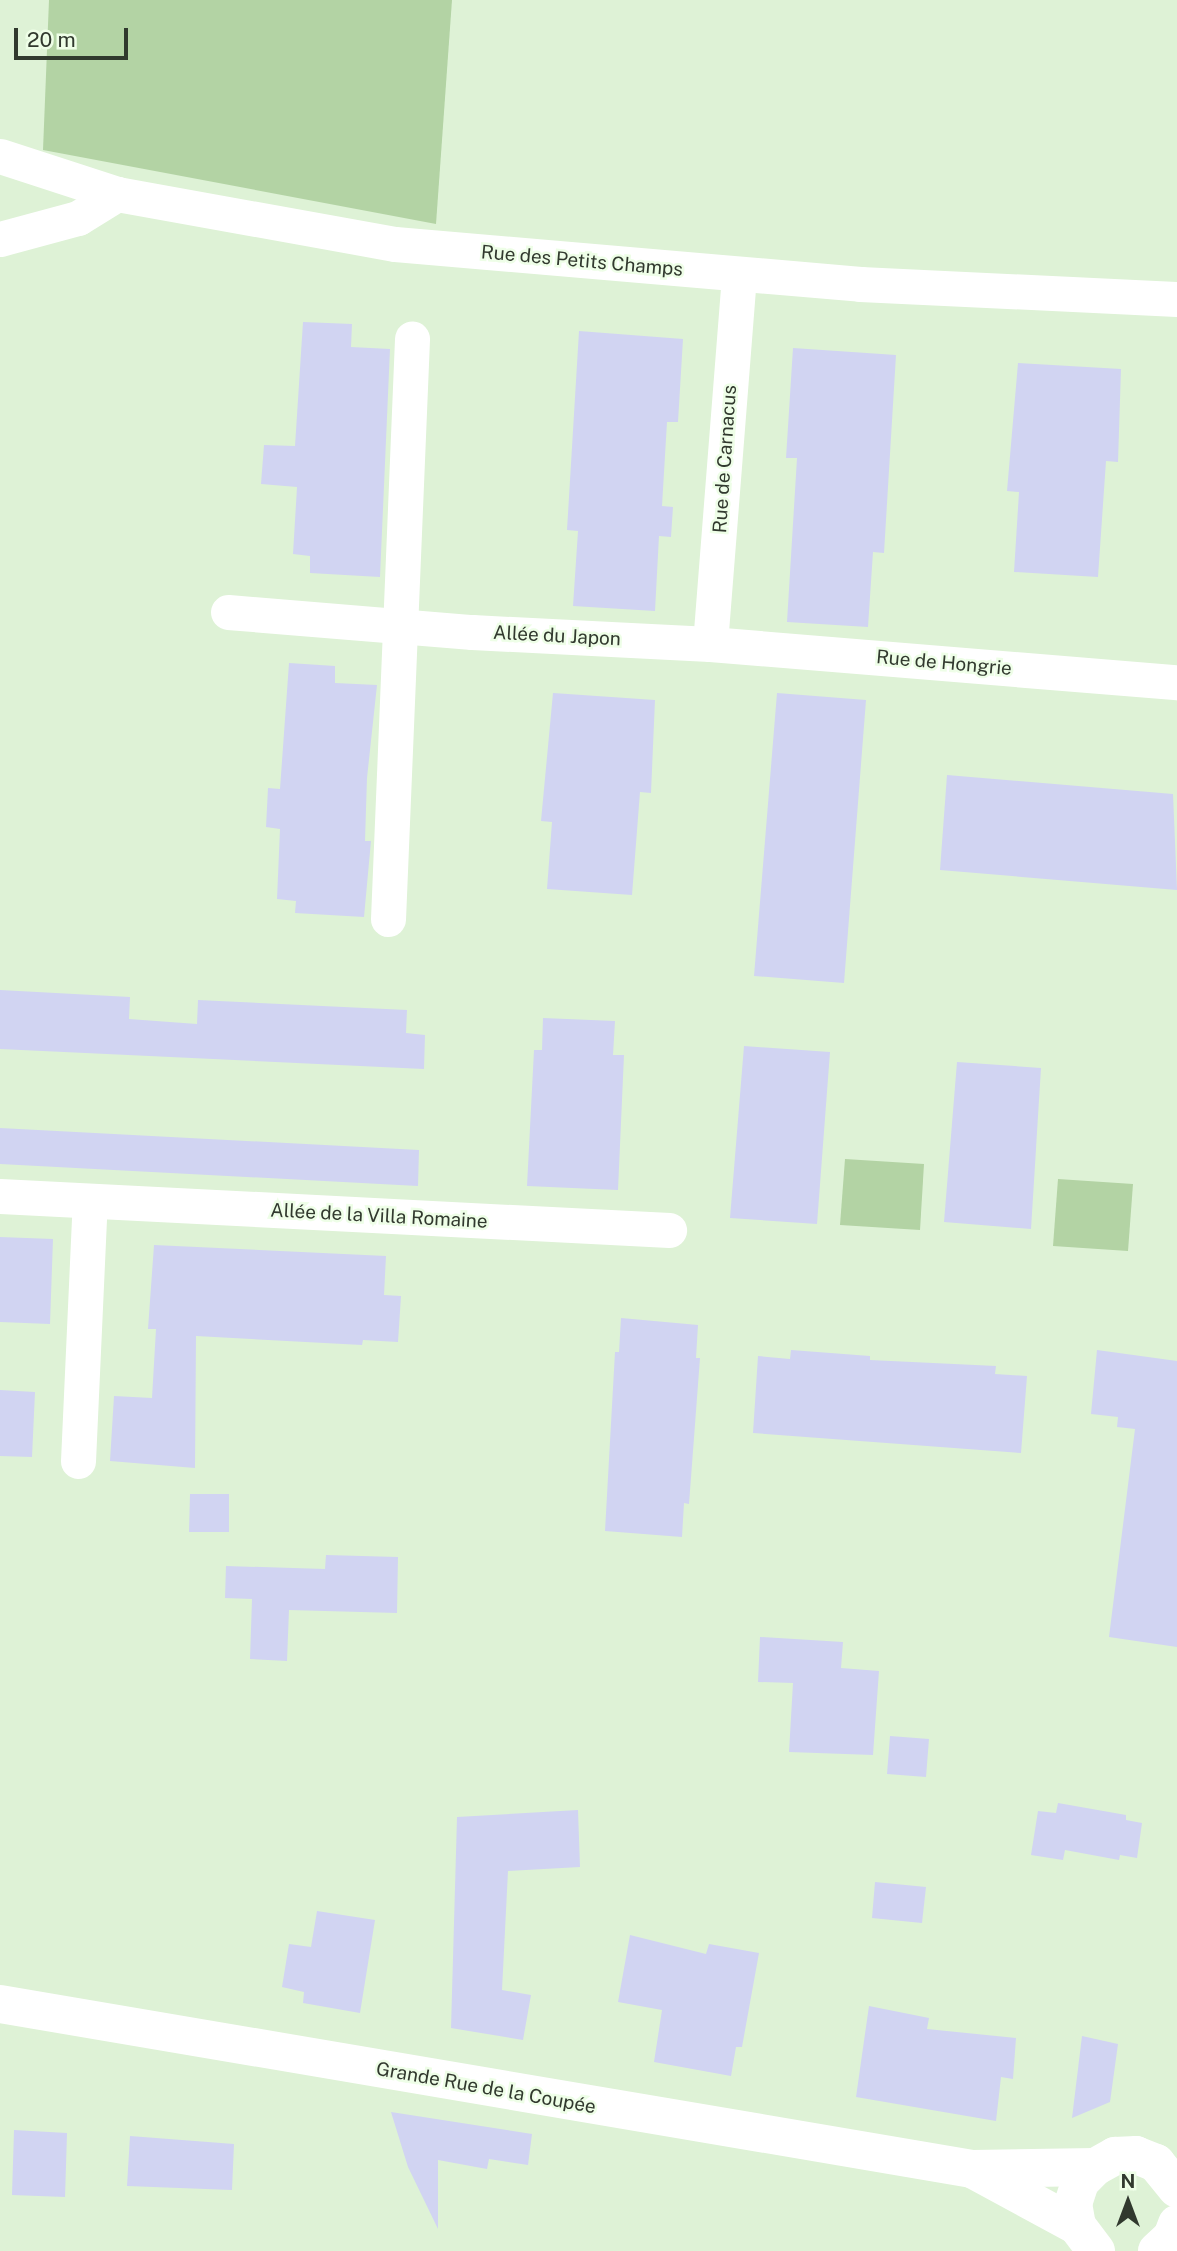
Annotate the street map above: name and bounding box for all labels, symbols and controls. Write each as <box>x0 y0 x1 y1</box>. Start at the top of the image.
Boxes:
scale bar <box>18 14 131 58</box>
text: 20 m <box>27 27 76 52</box>
street label: Rue des Petits Champs <box>480 241 684 281</box>
street label: Rue de Carnacus <box>708 384 742 534</box>
street label: Allée du Japon <box>492 621 622 651</box>
street label: Rue de Hongrie <box>875 646 1013 680</box>
street label: Allée de la Villa Romaine <box>269 1199 489 1233</box>
street label: Grande Rue de la Coupée <box>374 2057 598 2119</box>
north arrow <box>1093 2167 1163 2237</box>
text: N <box>1121 2170 1135 2192</box>

